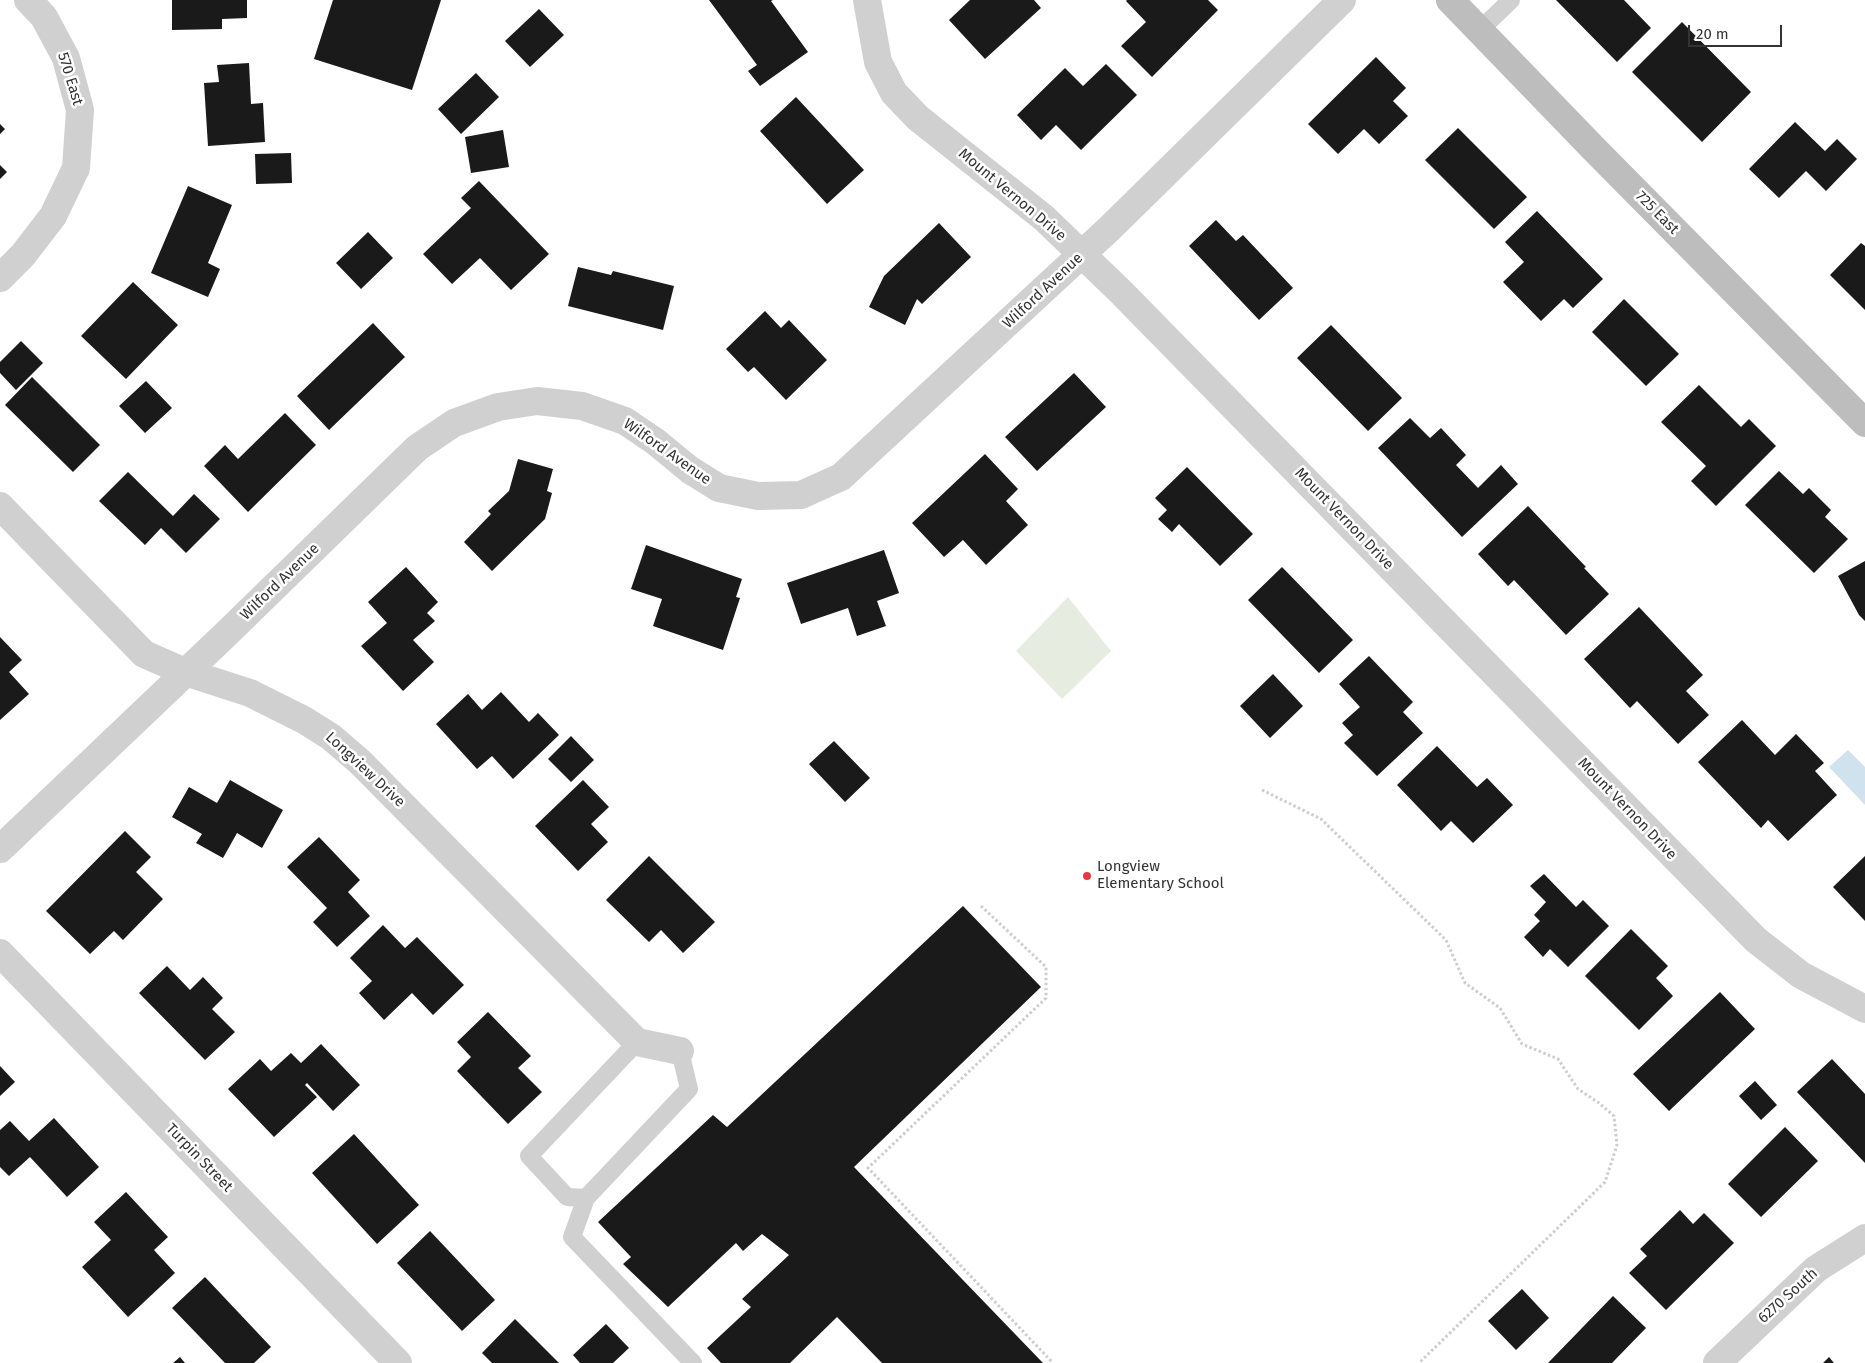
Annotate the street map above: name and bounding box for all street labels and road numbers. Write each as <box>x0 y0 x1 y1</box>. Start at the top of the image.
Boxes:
street label: 570 East <box>53 50 87 108</box>
street label: Mount Vernon Drive <box>955 145 1069 245</box>
street label: 725 East <box>1632 188 1682 238</box>
street label: Wilford Avenue <box>999 249 1087 333</box>
street label: Wilford Avenue <box>620 415 714 489</box>
street label: Mount Vernon Drive <box>1291 464 1397 574</box>
street label: Wilford Avenue <box>237 540 323 624</box>
street label: Longview Drive <box>322 729 408 811</box>
street label: Mount Vernon Drive <box>1574 754 1680 864</box>
street label: Turpin Street <box>162 1120 236 1196</box>
street label: 6270 South <box>1755 1265 1821 1327</box>

